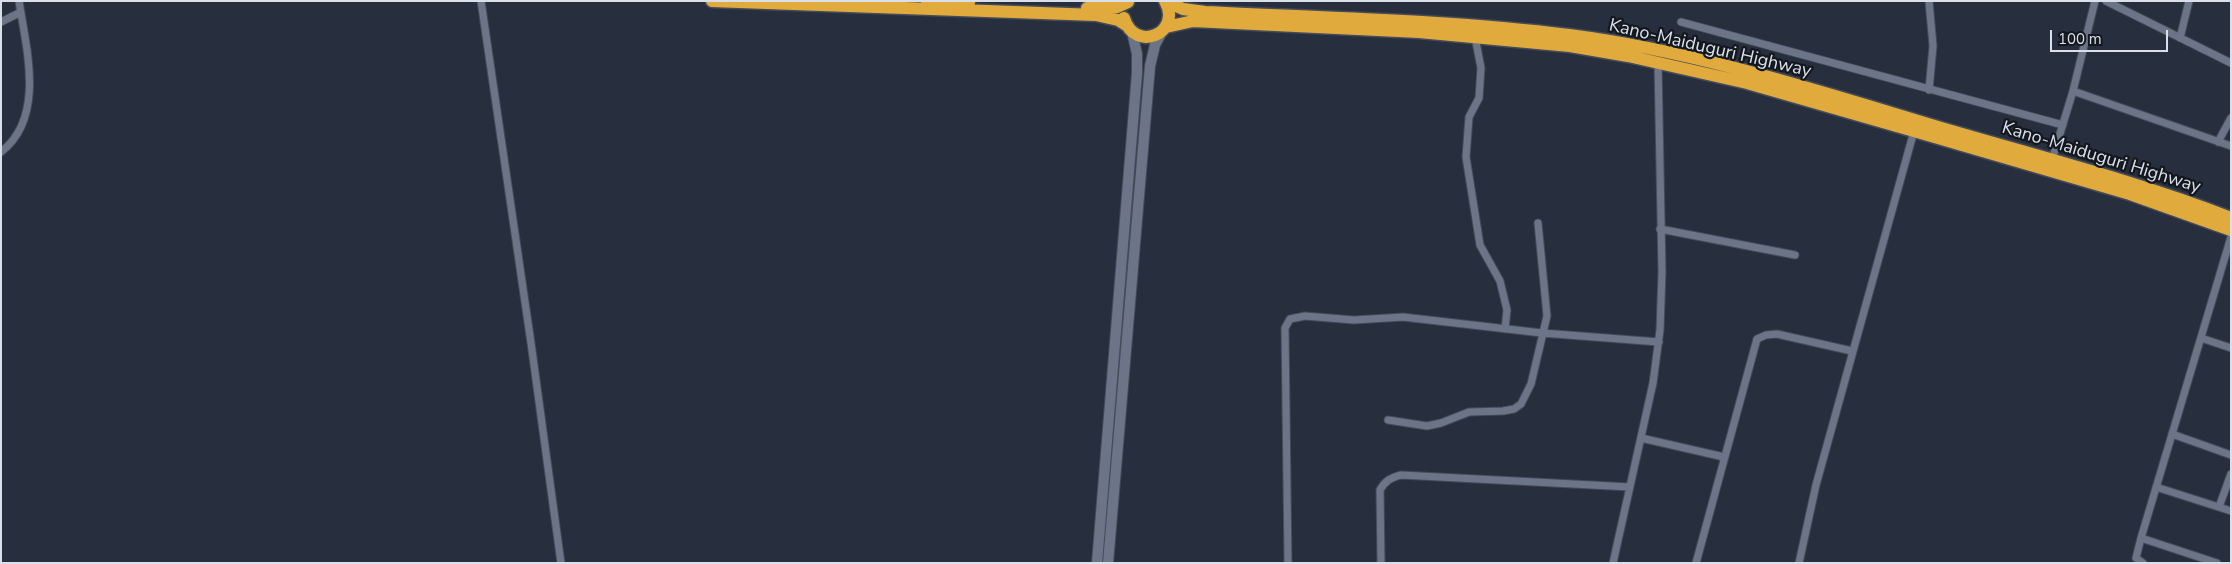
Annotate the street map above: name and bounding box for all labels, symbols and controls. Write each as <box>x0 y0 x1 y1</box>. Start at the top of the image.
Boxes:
street label: Kano-Maiduguri Highway <box>1607 15 1813 83</box>
scale bar <box>2052 20 2170 52</box>
text: 100 m <box>2058 29 2102 49</box>
street label: Kano-Maiduguri Highway <box>1999 117 2203 199</box>

